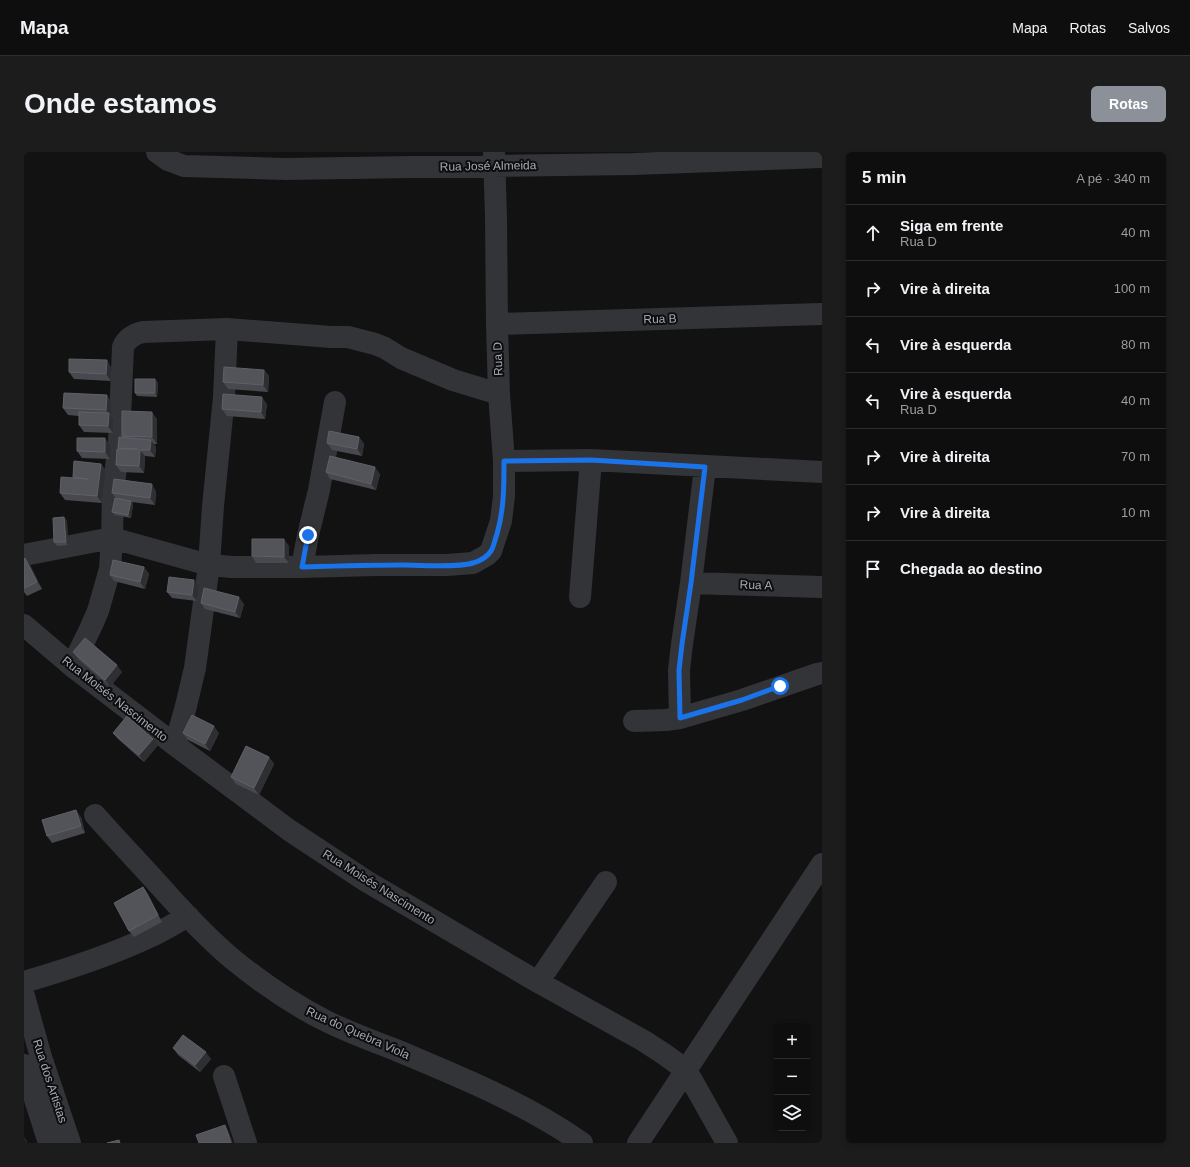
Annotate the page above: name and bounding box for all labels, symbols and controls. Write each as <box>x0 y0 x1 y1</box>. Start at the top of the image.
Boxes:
text: Mapa <box>20 17 69 38</box>
text: Mapa <box>1012 20 1047 36</box>
text: Rotas <box>1069 20 1106 36</box>
text: Salvos <box>1128 20 1170 36</box>
button: Rotas <box>1091 86 1166 122</box>
text: Onde estamos <box>24 88 217 119</box>
street label: Rua José Almeida <box>440 158 537 174</box>
text: 5 min <box>862 168 906 187</box>
text: A pé · 340 m <box>1076 171 1150 186</box>
text: Siga em frente <box>900 217 1003 234</box>
icon: ahead <box>862 222 884 244</box>
text: 40 m <box>1121 225 1150 240</box>
text: Rua D <box>900 234 937 249</box>
icon: right <box>862 278 884 300</box>
text: Vire à direita <box>900 280 990 297</box>
text: 100 m <box>1114 281 1150 296</box>
street label: Rua B <box>643 311 677 327</box>
icon: left <box>862 334 884 356</box>
text: Vire à esquerda <box>900 336 1011 353</box>
text: 80 m <box>1121 337 1150 352</box>
street label: Rua D <box>490 341 506 376</box>
text: Vire à esquerda <box>900 385 1011 402</box>
icon: left <box>862 390 884 412</box>
text: 40 m <box>1121 393 1150 408</box>
text: Rua D <box>900 402 937 417</box>
icon: right <box>862 446 884 468</box>
text: Vire à direita <box>900 448 990 465</box>
text: 70 m <box>1121 449 1150 464</box>
icon: right <box>862 502 884 524</box>
text: Vire à direita <box>900 504 990 521</box>
text: 10 m <box>1121 505 1150 520</box>
route end <box>299 526 317 544</box>
icon: arrive <box>862 558 884 580</box>
text: Chegada ao destino <box>900 560 1043 577</box>
street label: Rua A <box>739 577 773 593</box>
street label: Rua Moisés Nascimento <box>59 653 171 745</box>
route start <box>771 677 789 695</box>
street label: Rua Moisés Nascimento <box>320 847 438 928</box>
street label: Rua do Quebra Viola <box>304 1004 412 1062</box>
map controls <box>774 1023 810 1131</box>
button: + <box>774 1023 810 1059</box>
street label: Rua dos Artistas <box>30 1037 70 1125</box>
button: − <box>774 1059 810 1095</box>
button: layers <box>774 1095 810 1131</box>

